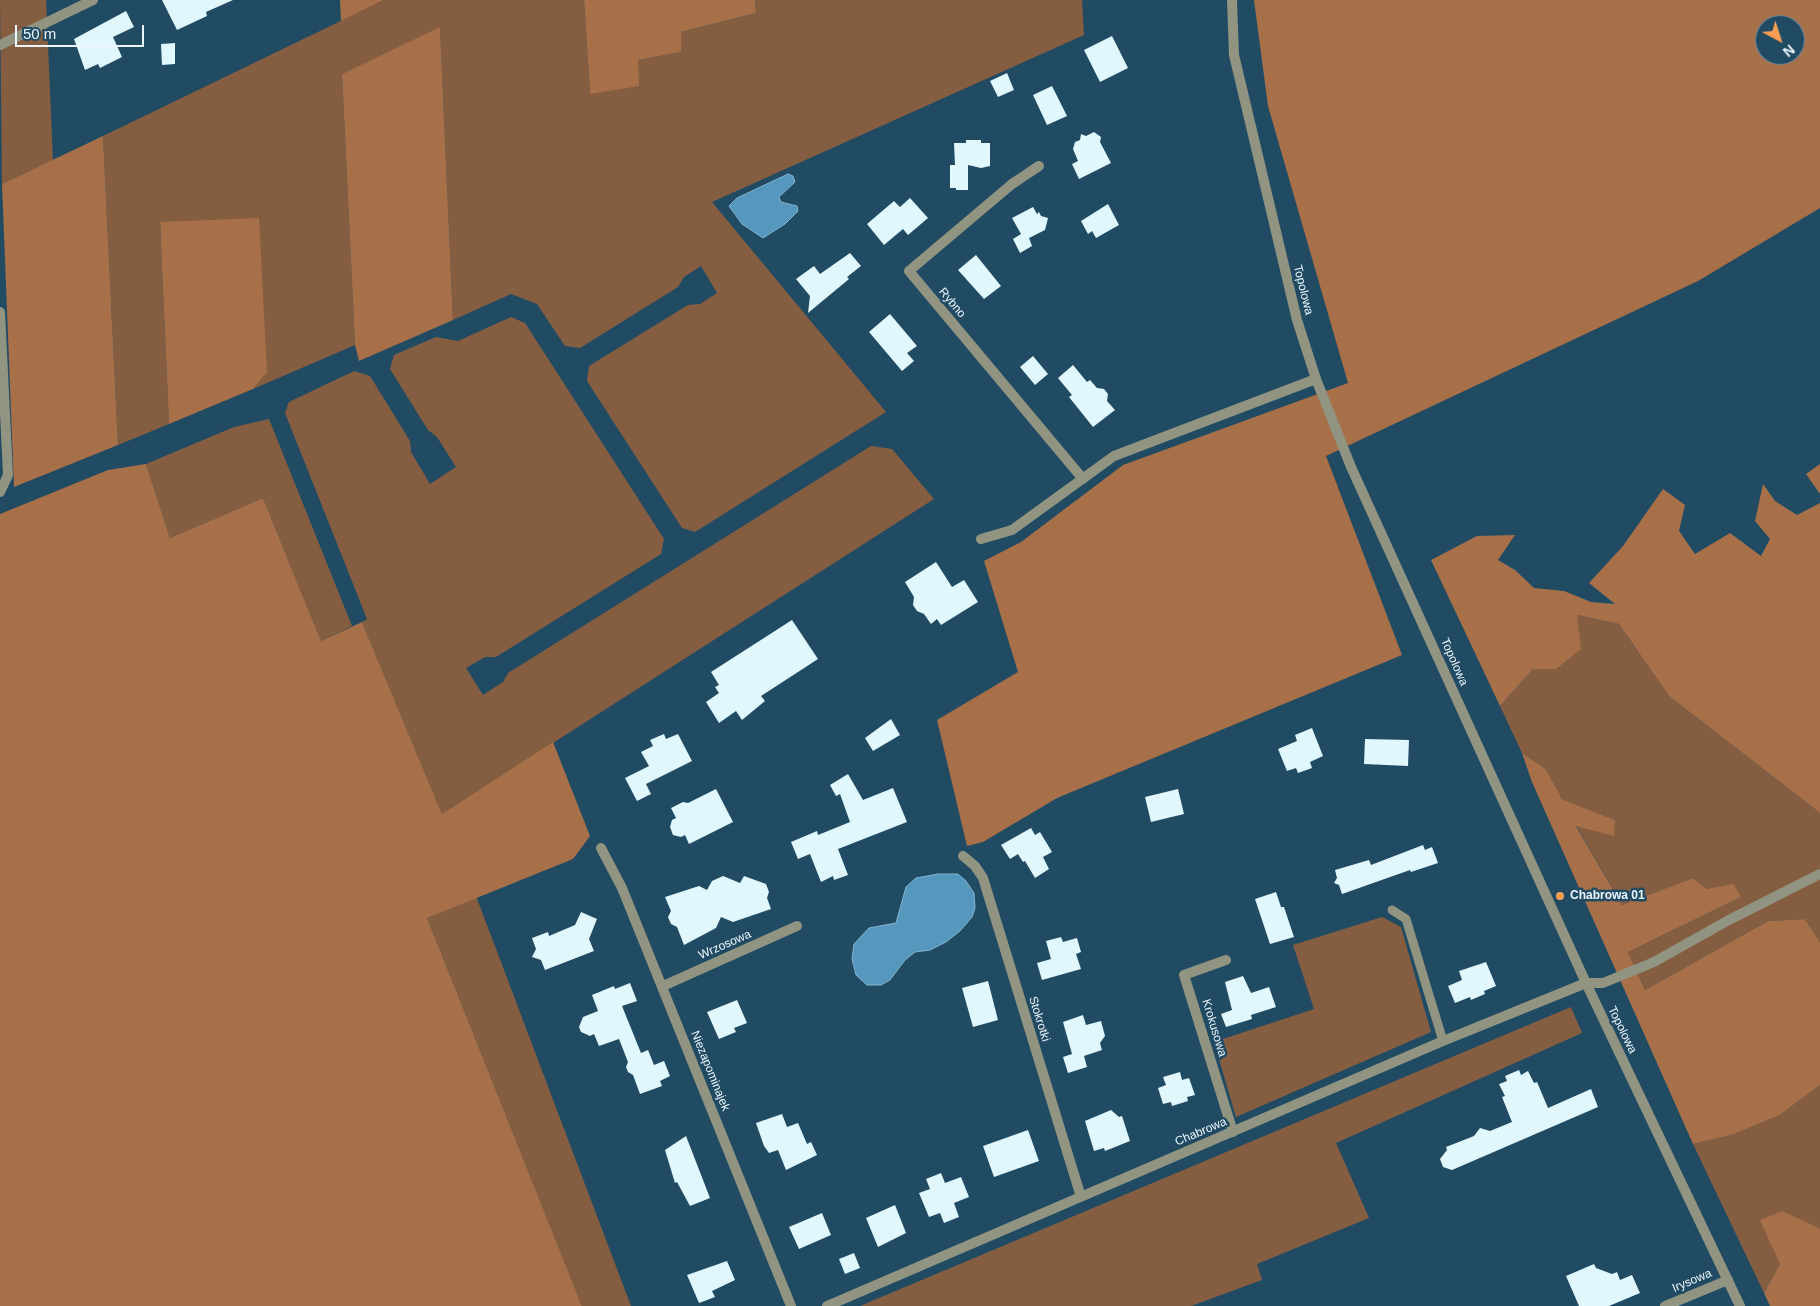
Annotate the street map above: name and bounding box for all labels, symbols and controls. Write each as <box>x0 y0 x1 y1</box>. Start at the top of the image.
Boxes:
scale bar <box>18 15 146 47</box>
north arrow <box>1755 15 1805 65</box>
text: 50 m <box>23 25 56 42</box>
text: N <box>1780 41 1798 60</box>
street label: Topolowa <box>1290 264 1316 316</box>
street label: Rybno <box>935 285 969 321</box>
street label: Topolowa <box>1437 636 1471 688</box>
place label: Chabrowa 01 <box>1570 889 1645 903</box>
marker: Chabrowa 01 <box>1554 890 1566 902</box>
street label: Wrzosowa <box>697 927 753 963</box>
street label: Stokrotki <box>1025 995 1053 1043</box>
street label: Krokusowa <box>1198 998 1230 1058</box>
street label: Topolowa <box>1604 1004 1640 1056</box>
street label: Niezapominajek <box>687 1029 733 1113</box>
street label: Chabrowa <box>1173 1115 1229 1149</box>
street label: Irysowa <box>1670 1266 1714 1296</box>

